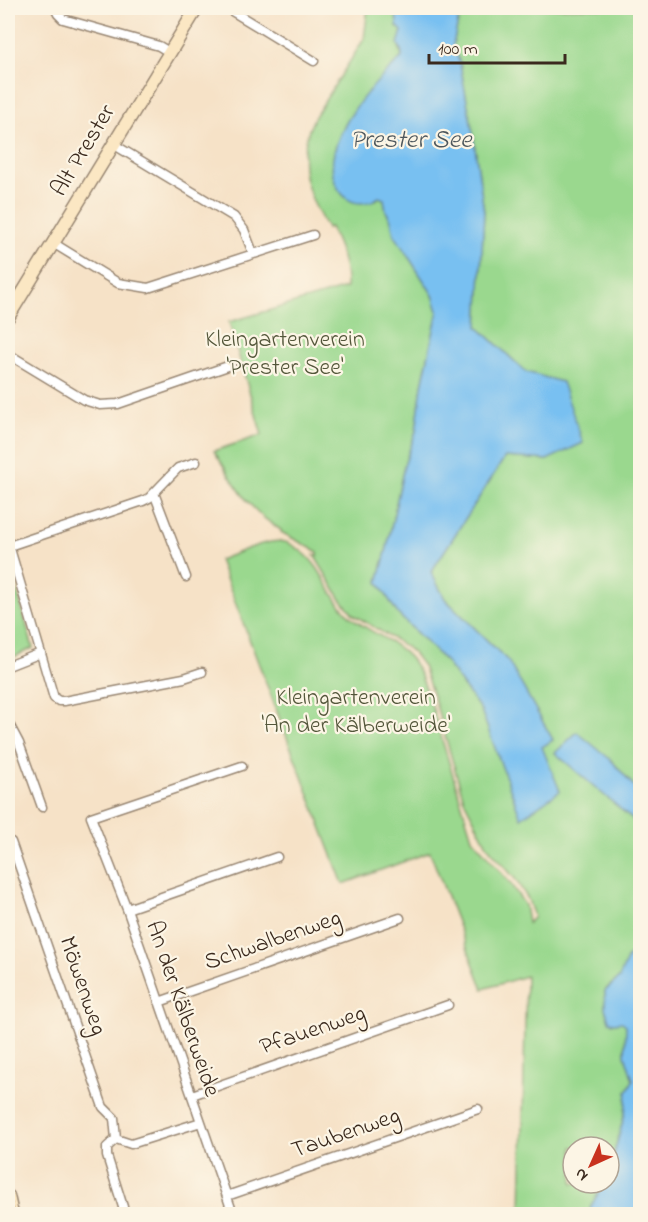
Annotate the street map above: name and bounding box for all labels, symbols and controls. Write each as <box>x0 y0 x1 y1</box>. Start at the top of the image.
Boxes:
scale bar <box>429 27 566 65</box>
text: 100 m <box>438 37 478 63</box>
street label: Alt Prester <box>43 98 126 204</box>
water label: Prester See <box>350 122 473 160</box>
park label: Kleingartenverein 'Prester See' <box>205 323 365 386</box>
park label: Kleingartenverein 'An der Kälberweide' <box>261 681 451 744</box>
street label: Schwalbenweg <box>200 901 346 981</box>
street label: An der Kälberweide <box>135 916 229 1102</box>
street label: Möwenweg <box>49 932 115 1040</box>
street label: Pfauenweg <box>255 997 371 1065</box>
street label: Taubenweg <box>287 1099 405 1169</box>
north arrow <box>561 1135 621 1195</box>
text: N <box>569 1162 594 1187</box>

